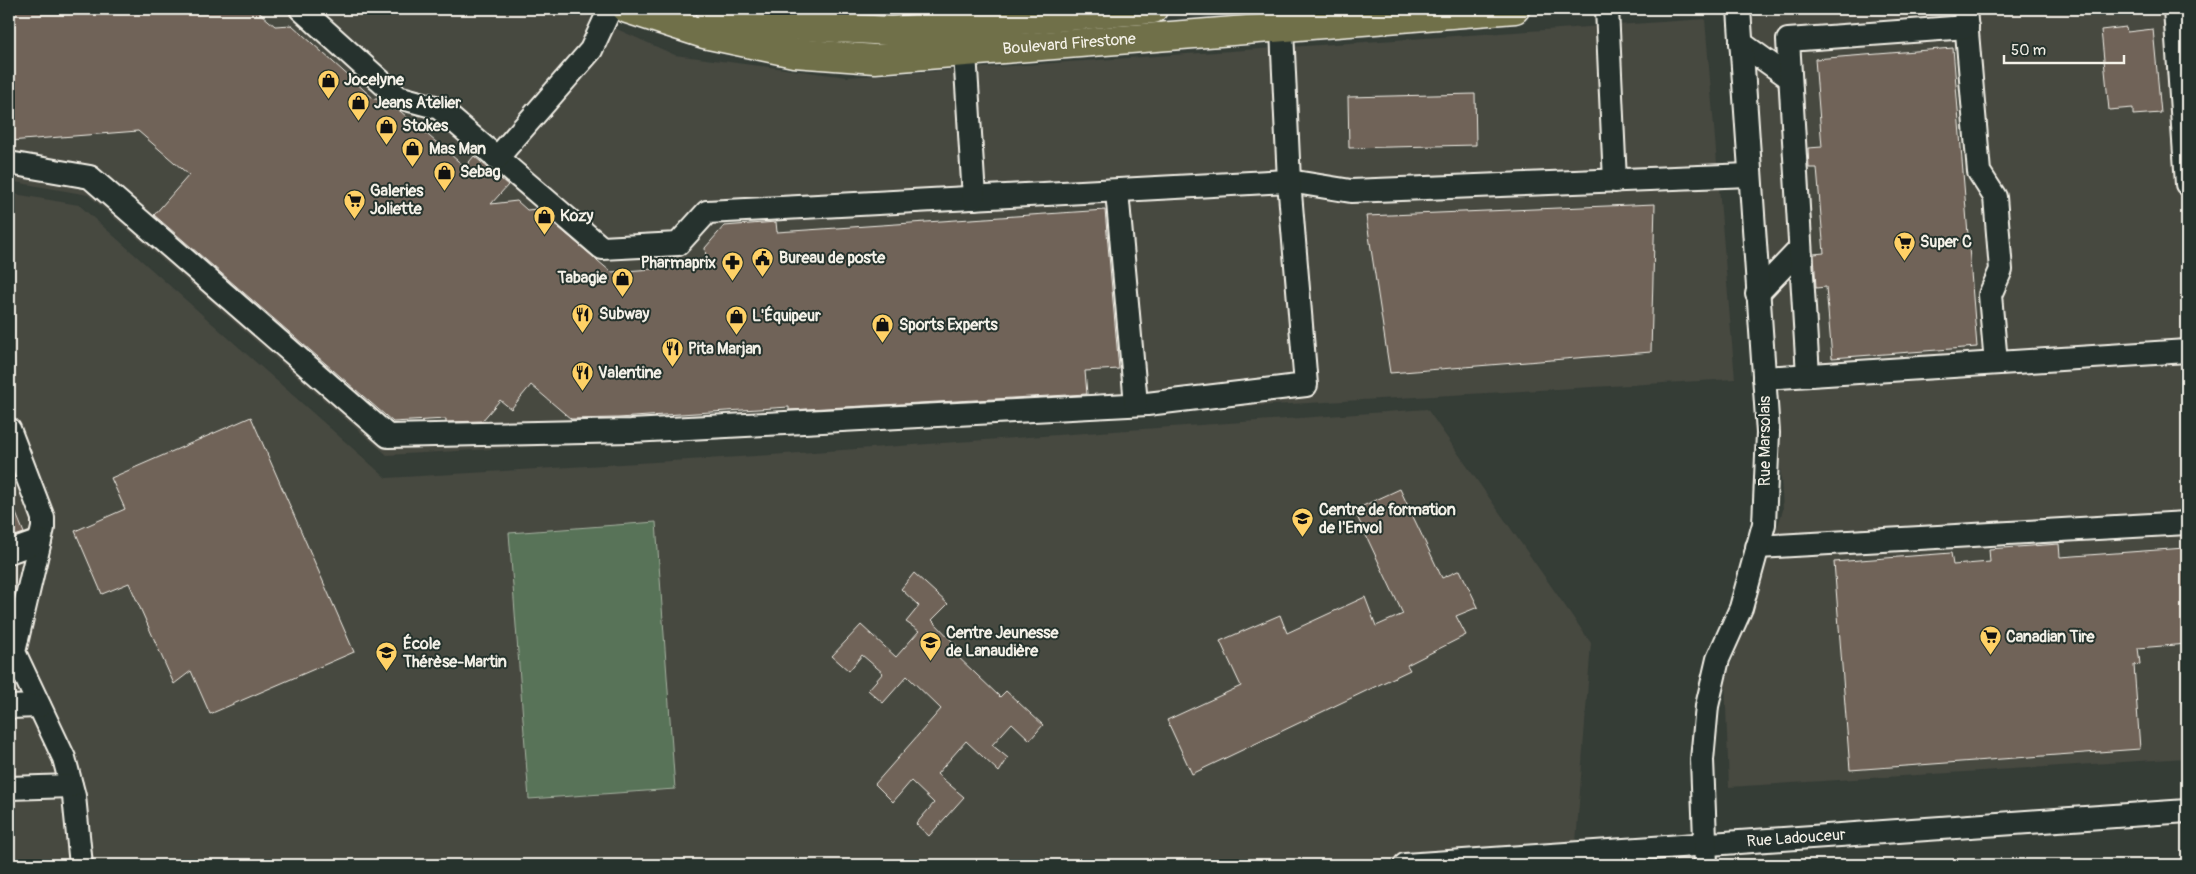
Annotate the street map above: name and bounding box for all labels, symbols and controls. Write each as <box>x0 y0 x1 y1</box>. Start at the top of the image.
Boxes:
street label: Boulevard Firestone <box>1002 29 1137 59</box>
scale bar <box>2004 32 2124 64</box>
text: 50 m <box>2011 41 2046 60</box>
shop icon: Jocelyne <box>316 68 340 99</box>
place label: Jocelyne <box>344 70 405 90</box>
shop icon: Jeans Atelier <box>346 91 370 122</box>
place label: Jeans Atelier <box>374 93 461 113</box>
shop icon: Stokes <box>374 114 398 145</box>
place label: Stokes <box>402 116 449 136</box>
shop icon: Mas Man <box>401 137 425 168</box>
place label: Mas Man <box>429 139 486 159</box>
shop icon: Sebag <box>432 160 456 191</box>
place label: Sebag <box>460 162 501 182</box>
place label: Galeries Joliette <box>370 181 424 219</box>
supermarket icon: Galeries Joliette <box>342 188 366 219</box>
shop icon: Kozy <box>532 204 556 235</box>
place label: Kozy <box>560 206 594 226</box>
supermarket icon: Super C <box>1892 230 1916 261</box>
place label: Super C <box>1920 232 1972 252</box>
public building icon: Bureau de poste <box>751 246 775 277</box>
place label: Bureau de poste <box>779 248 886 268</box>
pharmacy icon: Pharmaprix <box>720 251 744 282</box>
place label: Pharmaprix <box>641 253 716 273</box>
shop icon: Tabagie <box>611 266 635 297</box>
place label: Tabagie <box>557 268 608 288</box>
restaurant icon: Subway <box>571 302 595 333</box>
place label: Subway <box>599 304 649 324</box>
shop icon: L'Équipeur <box>724 304 748 335</box>
place label: L'Équipeur <box>752 305 821 326</box>
shop icon: Sports Experts <box>871 313 895 344</box>
place label: Sports Experts <box>899 315 998 335</box>
restaurant icon: Pita Marjan <box>660 337 684 368</box>
place label: Pita Marjan <box>688 339 761 359</box>
restaurant icon: Valentine <box>570 361 594 392</box>
place label: Valentine <box>598 363 662 383</box>
street label: Rue Marsolais <box>1755 396 1775 486</box>
place label: Centre de formation de l'Envol <box>1319 500 1456 538</box>
school or university icon: Centre de formation de l'Envol <box>1291 507 1315 538</box>
place label: Centre Jeunesse de Lanaudière <box>946 623 1059 661</box>
supermarket icon: Canadian Tire <box>1978 625 2002 656</box>
place label: Canadian Tire <box>2006 627 2096 647</box>
school or university icon: Centre Jeunesse de Lanaudière <box>918 630 942 661</box>
place label: École Thérèse-Martin <box>402 633 507 672</box>
school or university icon: École Thérèse-Martin <box>375 641 399 672</box>
street label: Rue Ladouceur <box>1746 825 1847 851</box>

